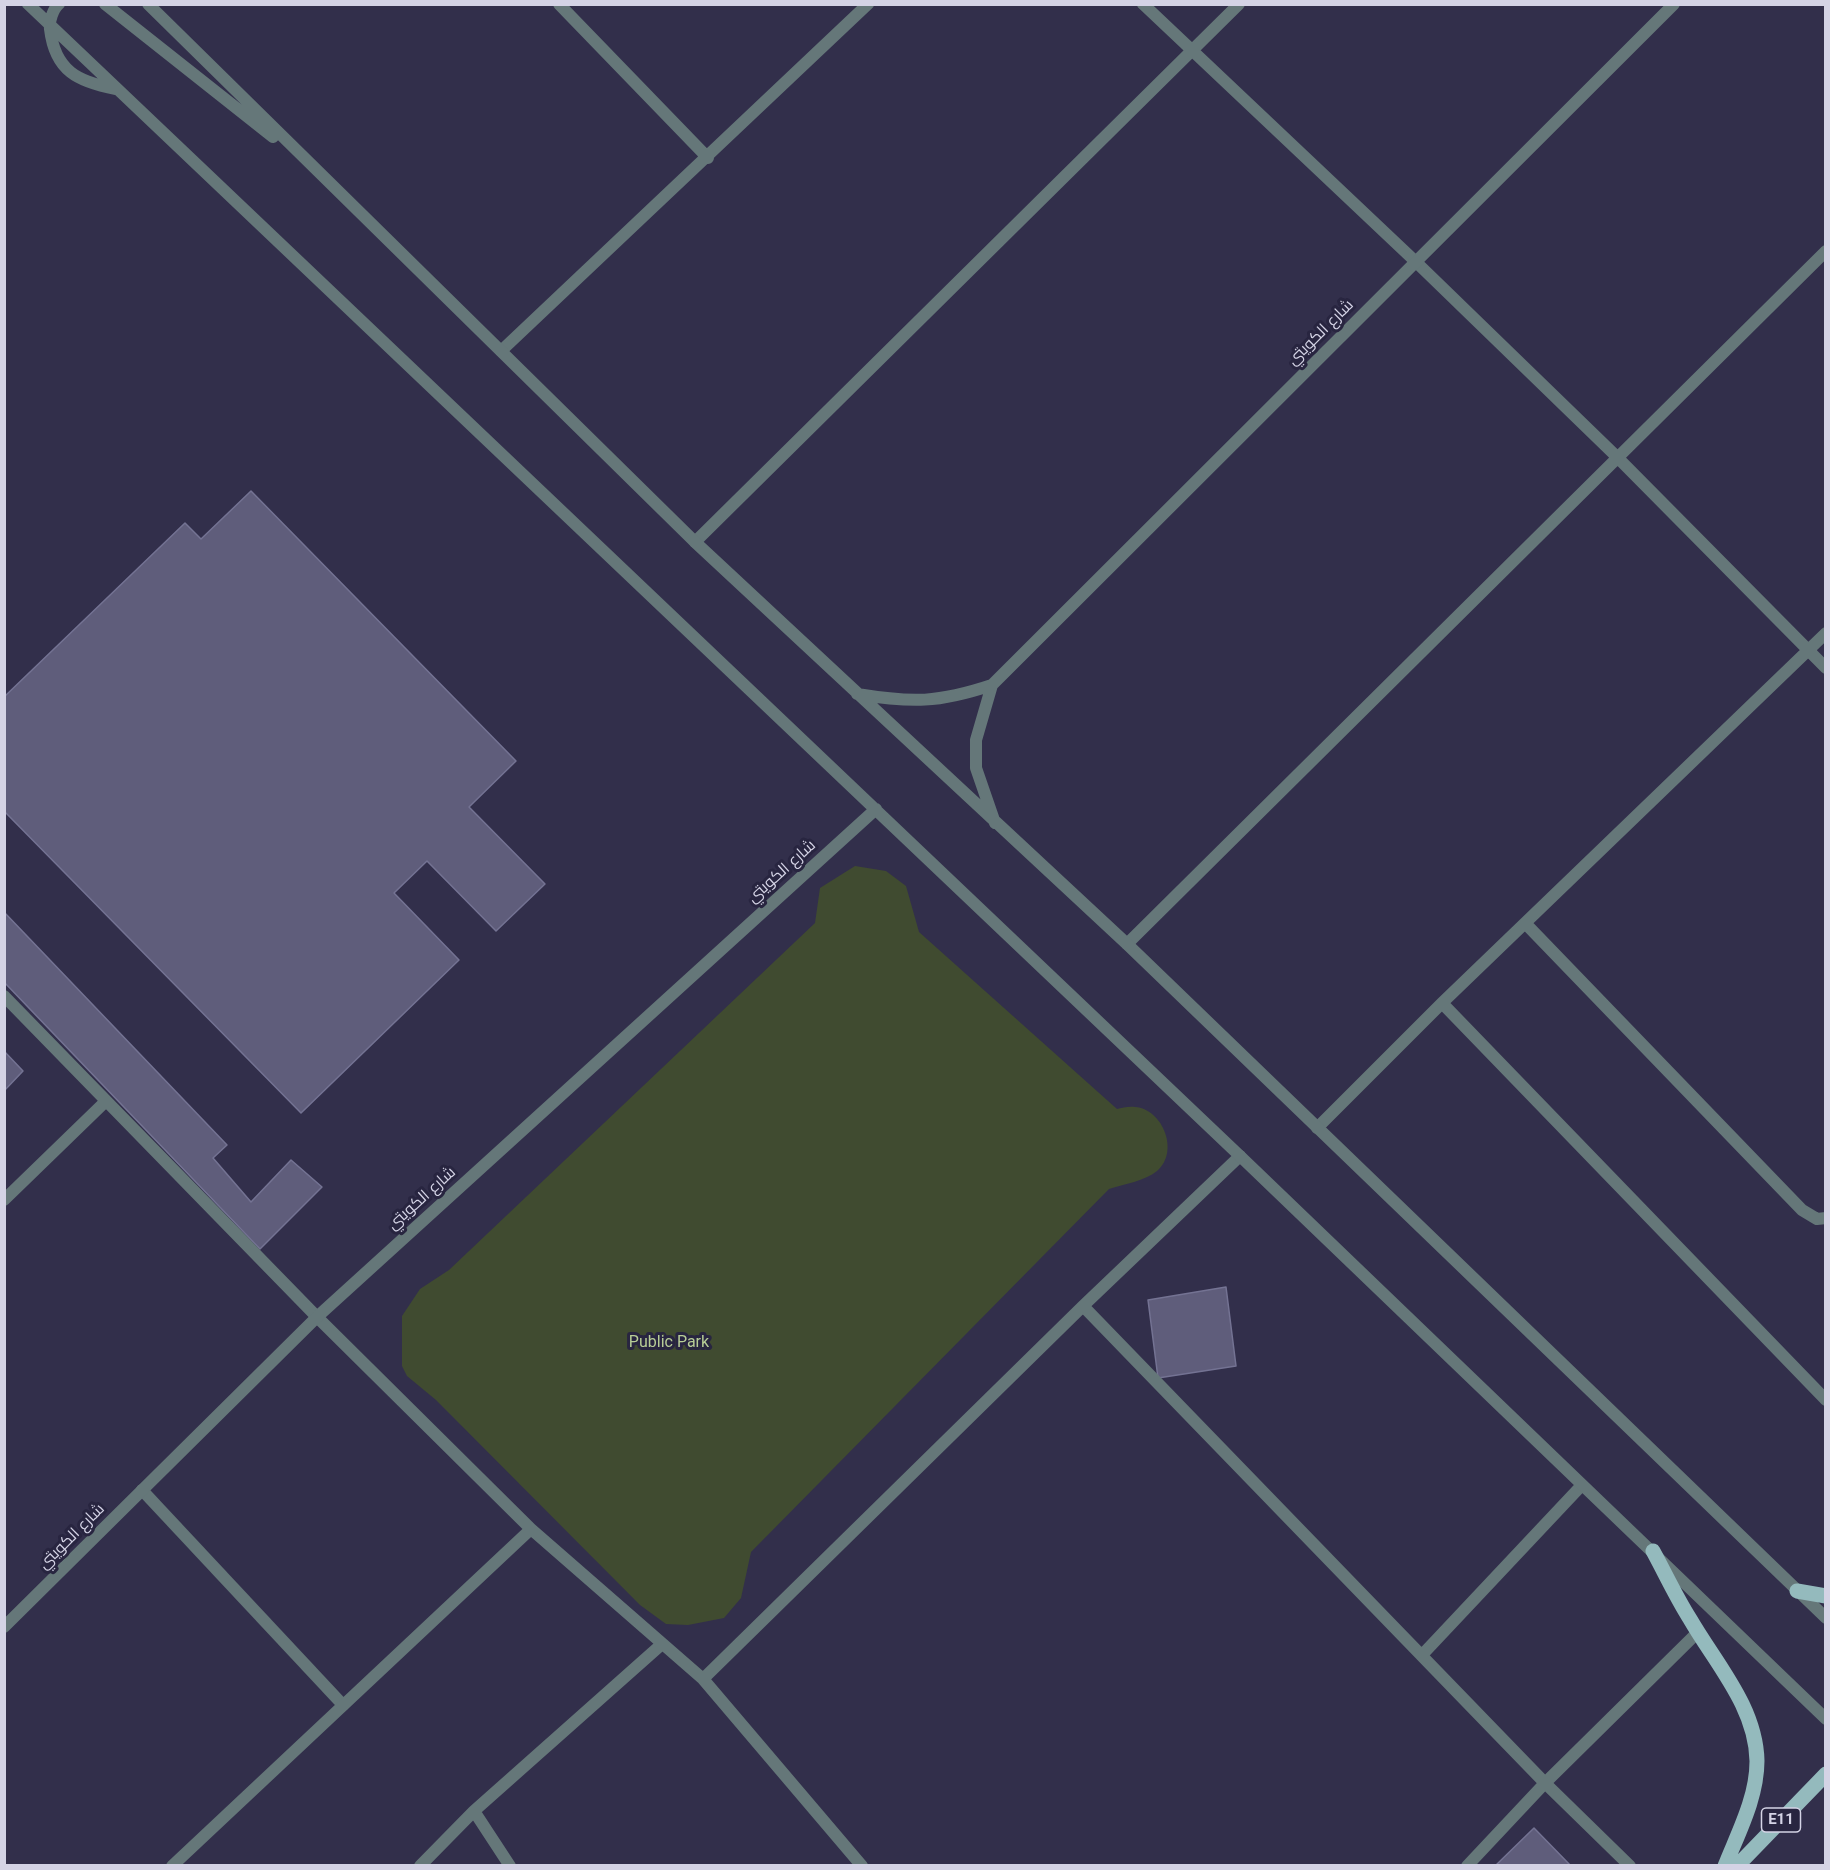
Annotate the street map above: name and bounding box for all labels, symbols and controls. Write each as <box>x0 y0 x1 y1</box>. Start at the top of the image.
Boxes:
street label: شارع الكويتي <box>1284 296 1358 370</box>
street label: شارع الكويتي <box>744 836 820 908</box>
street label: شارع الكويتي <box>384 1163 460 1235</box>
park label: Public Park <box>629 1333 709 1353</box>
street label: شارع الكويتي <box>35 1500 109 1574</box>
road number: E11 <box>1762 1808 1800 1832</box>

